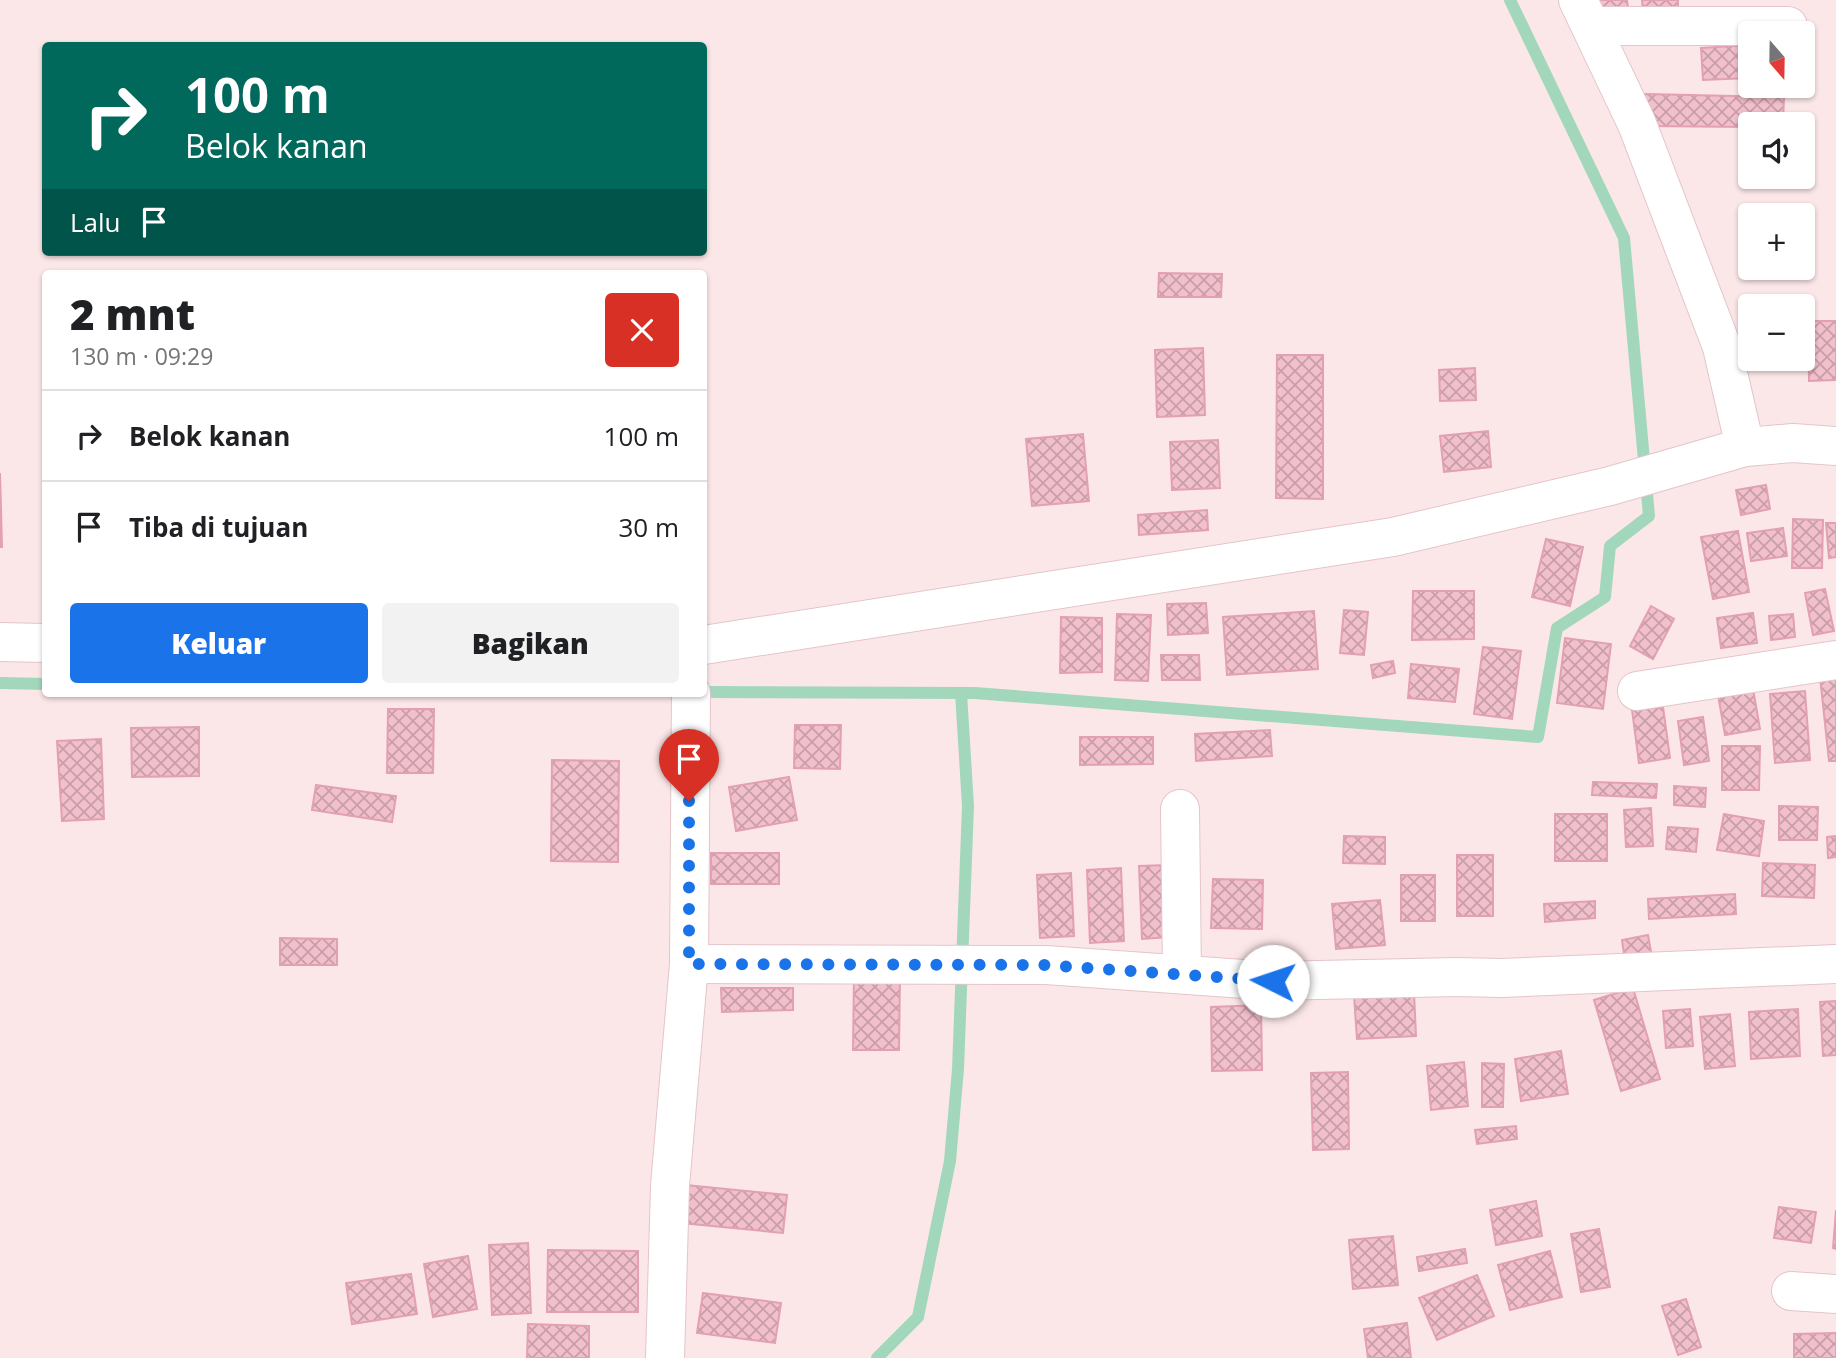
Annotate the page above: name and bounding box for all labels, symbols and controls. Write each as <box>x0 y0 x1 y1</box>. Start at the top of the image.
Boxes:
north arrow <box>1738 21 1815 98</box>
map controls <box>1738 21 1815 371</box>
text: 100 m <box>185 61 330 127</box>
icon: right <box>70 70 161 161</box>
button: sound <box>1738 112 1815 189</box>
text: Belok kanan <box>185 124 368 167</box>
icon: arrive <box>135 203 173 241</box>
button: + <box>1738 203 1815 280</box>
text: Lalu <box>70 204 121 240</box>
text: 2 mnt <box>70 285 195 342</box>
button: close <box>605 293 679 367</box>
button: − <box>1738 294 1815 371</box>
text: 130 m · 09:29 <box>70 340 213 372</box>
icon: right <box>70 417 108 455</box>
text: Belok kanan <box>129 418 290 454</box>
text: 100 m <box>604 418 679 454</box>
icon: arrive <box>70 508 108 546</box>
text: Tiba di tujuan <box>129 509 308 545</box>
text: 30 m <box>618 509 679 545</box>
button: Keluar <box>70 603 368 683</box>
button: Bagikan <box>382 603 679 683</box>
pin <box>659 729 719 801</box>
icon: arrive <box>670 740 708 778</box>
position arrow <box>1236 944 1310 1018</box>

